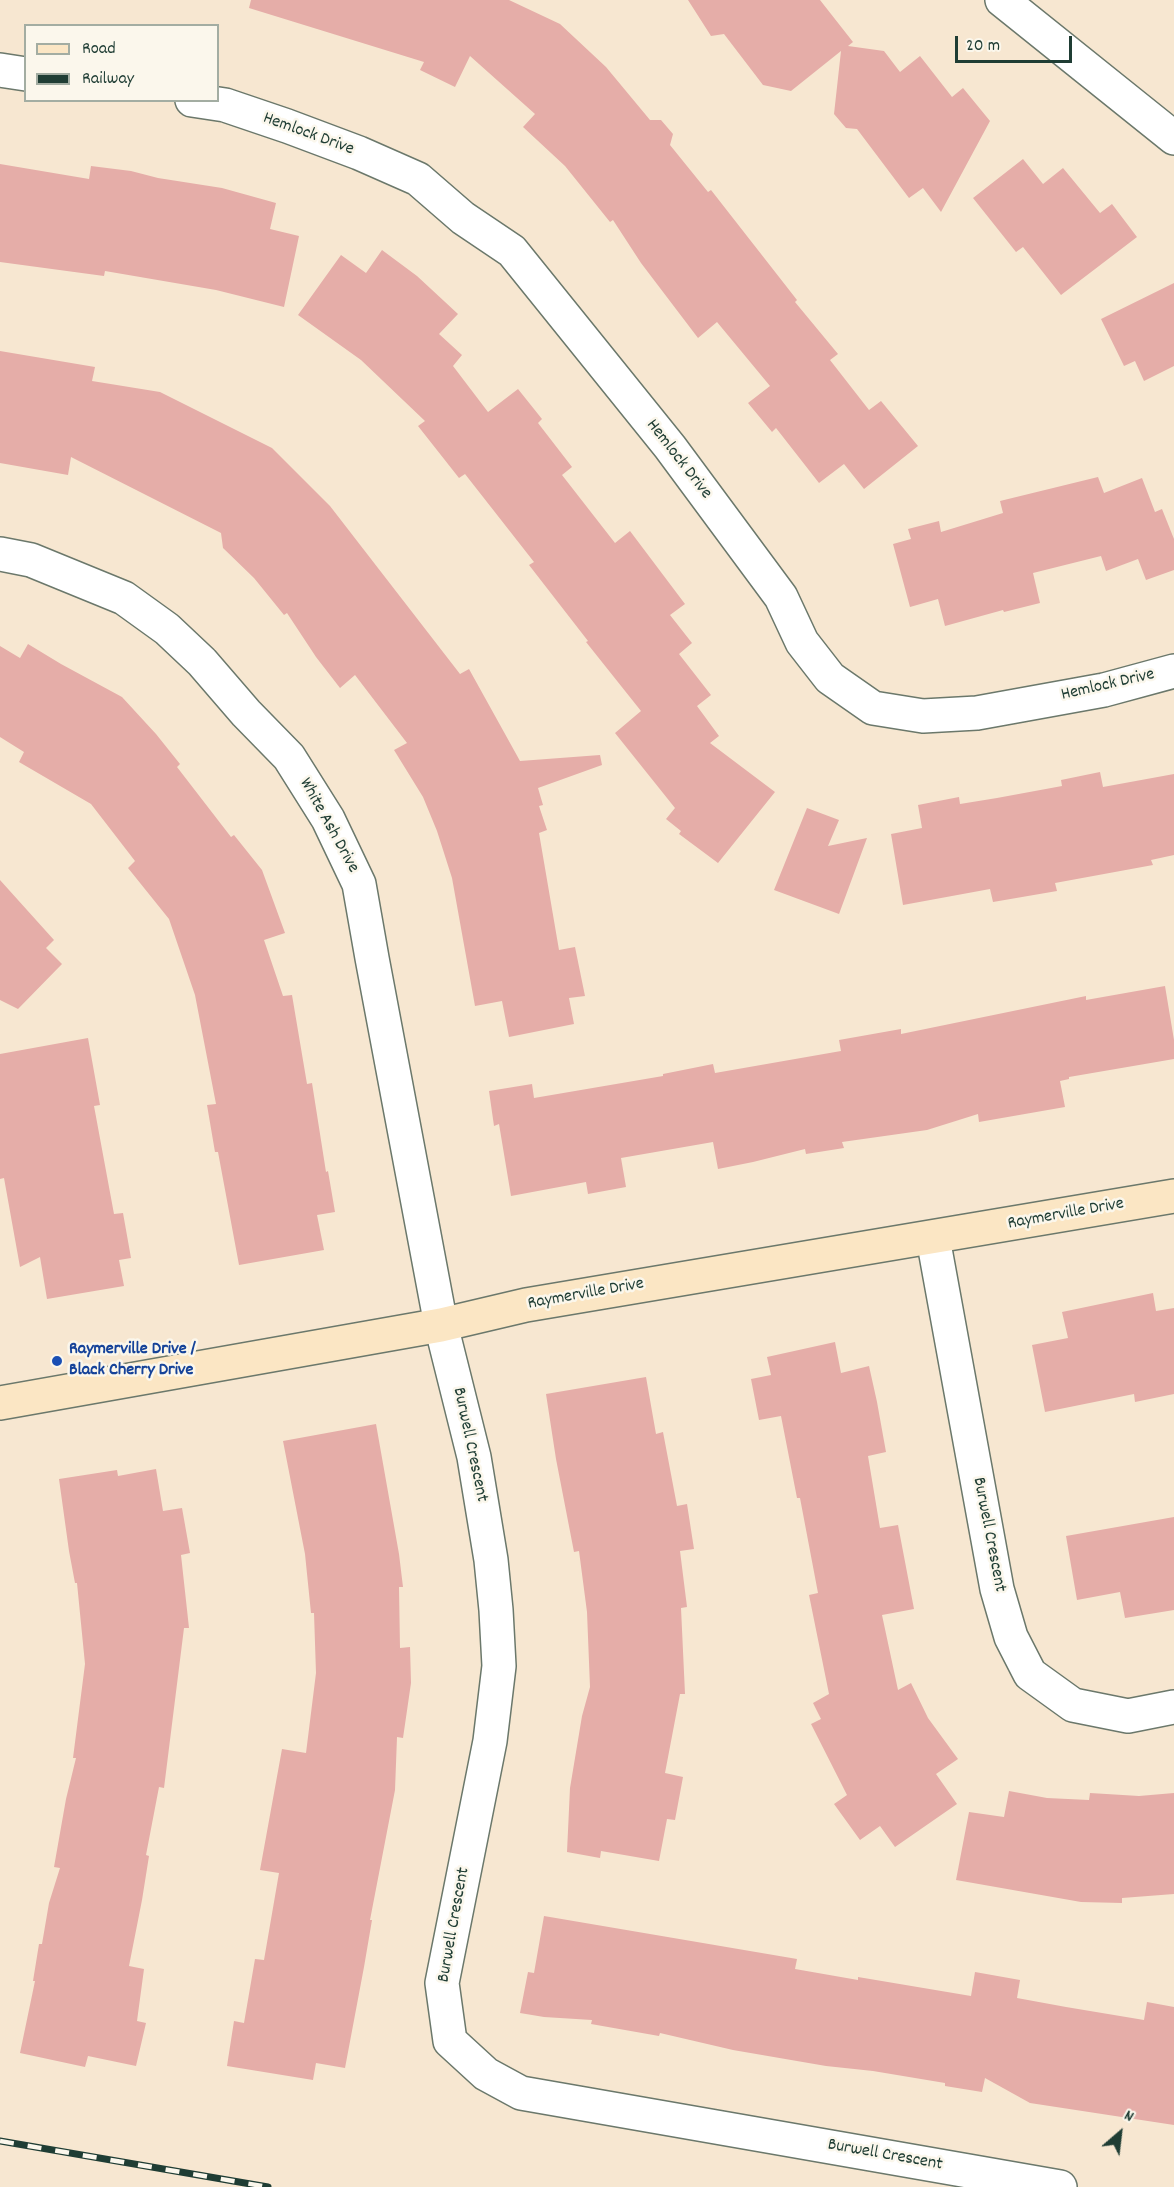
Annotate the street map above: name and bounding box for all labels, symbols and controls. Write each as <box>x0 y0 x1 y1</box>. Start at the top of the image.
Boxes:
legend <box>24 24 219 102</box>
scale bar <box>958 24 1075 62</box>
text: 20 m <box>966 34 1000 59</box>
text: Road <box>82 37 116 62</box>
text: Railway <box>82 67 134 92</box>
street label: Hemlock Drive <box>260 109 356 161</box>
street label: Hemlock Drive <box>640 416 716 504</box>
street label: Hemlock Drive <box>1059 665 1157 707</box>
street label: White Ash Drive <box>293 775 363 877</box>
street label: Raymerville Drive <box>1006 1194 1126 1236</box>
street label: Raymerville Drive <box>526 1274 646 1316</box>
place label: Raymerville Drive / Black Cherry Drive <box>69 1340 196 1382</box>
marker: Raymerville Drive / Black Cherry Drive <box>50 1354 64 1368</box>
street label: Burwell Crescent <box>446 1386 492 1504</box>
street label: Burwell Crescent <box>966 1476 1010 1594</box>
street label: Burwell Crescent <box>434 1866 476 1984</box>
north arrow <box>1090 2103 1150 2163</box>
text: N <box>1120 2105 1138 2129</box>
street label: Burwell Crescent <box>826 2135 944 2177</box>

